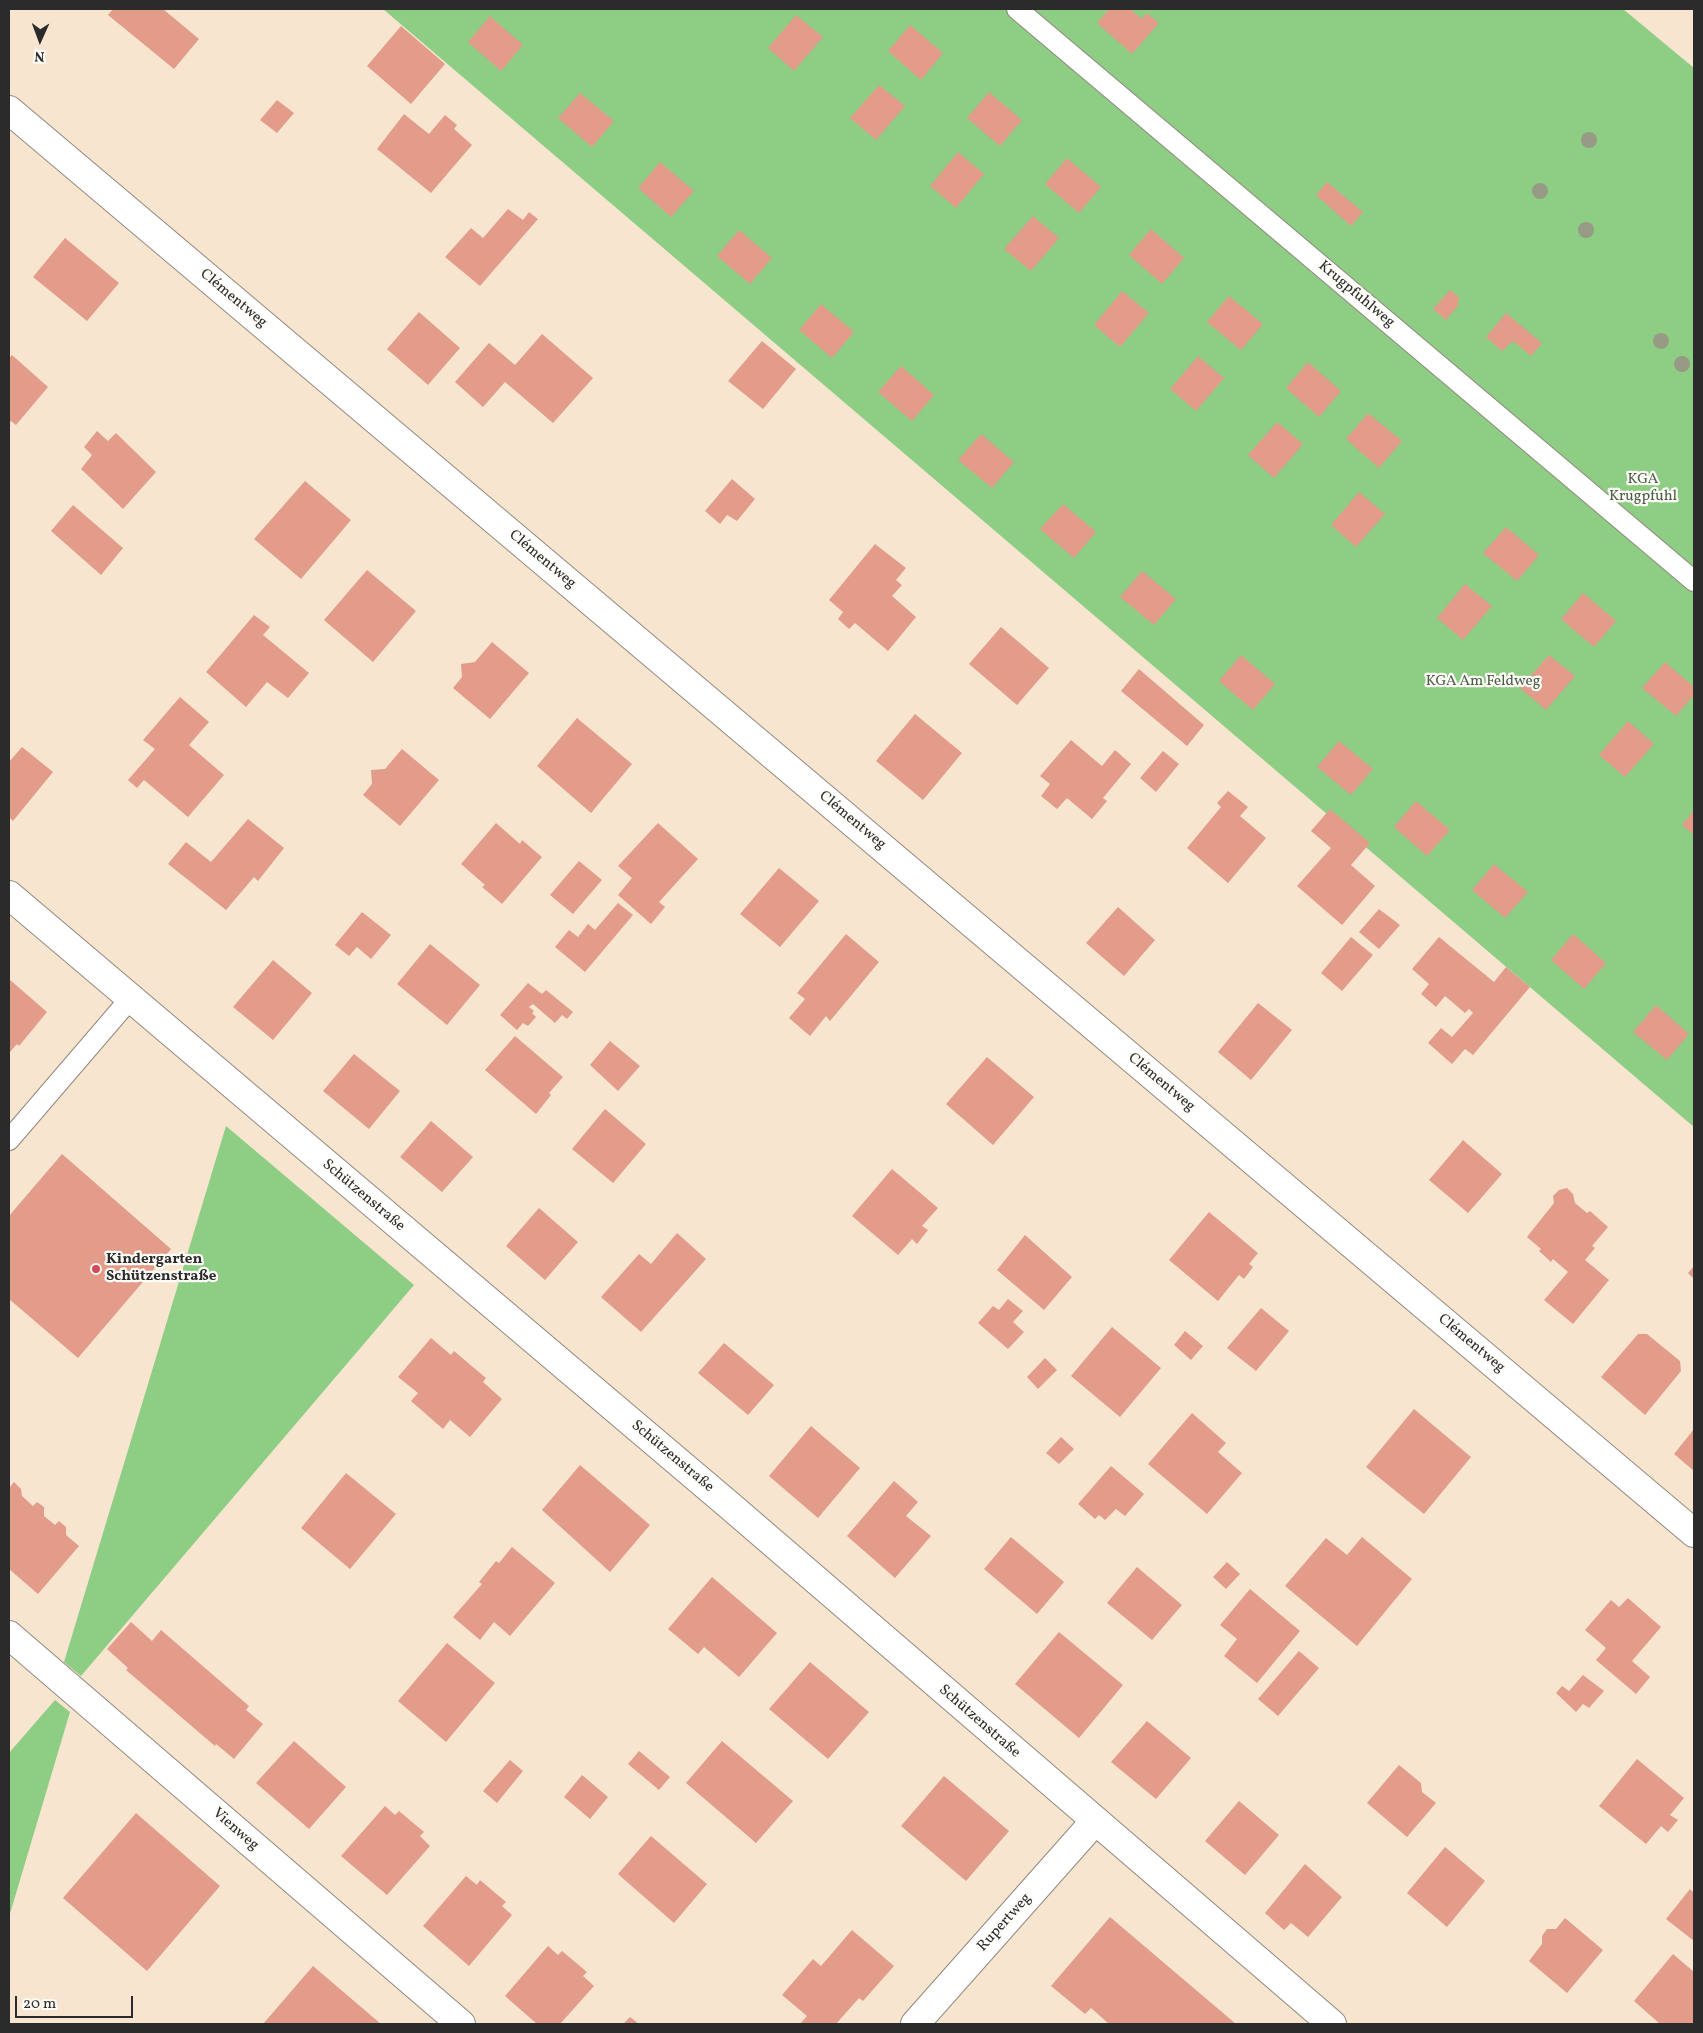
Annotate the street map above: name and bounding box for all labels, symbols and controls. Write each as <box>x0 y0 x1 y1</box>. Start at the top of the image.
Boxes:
north arrow <box>15 15 65 65</box>
text: N <box>34 46 45 65</box>
street label: Krugpfuhlweg <box>1314 258 1398 332</box>
street label: Clémentweg <box>196 266 270 332</box>
park label: KGA Krugpfuhl <box>1609 471 1677 506</box>
street label: Clémentweg <box>505 527 579 593</box>
park label: KGA Am Feldweg <box>1426 673 1540 691</box>
street label: Clémentweg <box>815 788 889 854</box>
street label: Clémentweg <box>1124 1050 1198 1116</box>
street label: Schützenstraße <box>318 1156 408 1236</box>
place label: Kindergarten Schützenstraße <box>106 1251 216 1286</box>
marker: Kindergarten Schützenstraße <box>90 1263 102 1275</box>
street label: Clémentweg <box>1434 1311 1508 1377</box>
street label: Schützenstraße <box>627 1417 717 1497</box>
street label: Schützenstraße <box>934 1682 1024 1762</box>
street label: Vienweg <box>208 1805 262 1855</box>
street label: Rupertweg <box>974 1890 1036 1956</box>
scale bar <box>18 1986 135 2018</box>
text: 20 m <box>23 1994 56 2015</box>

